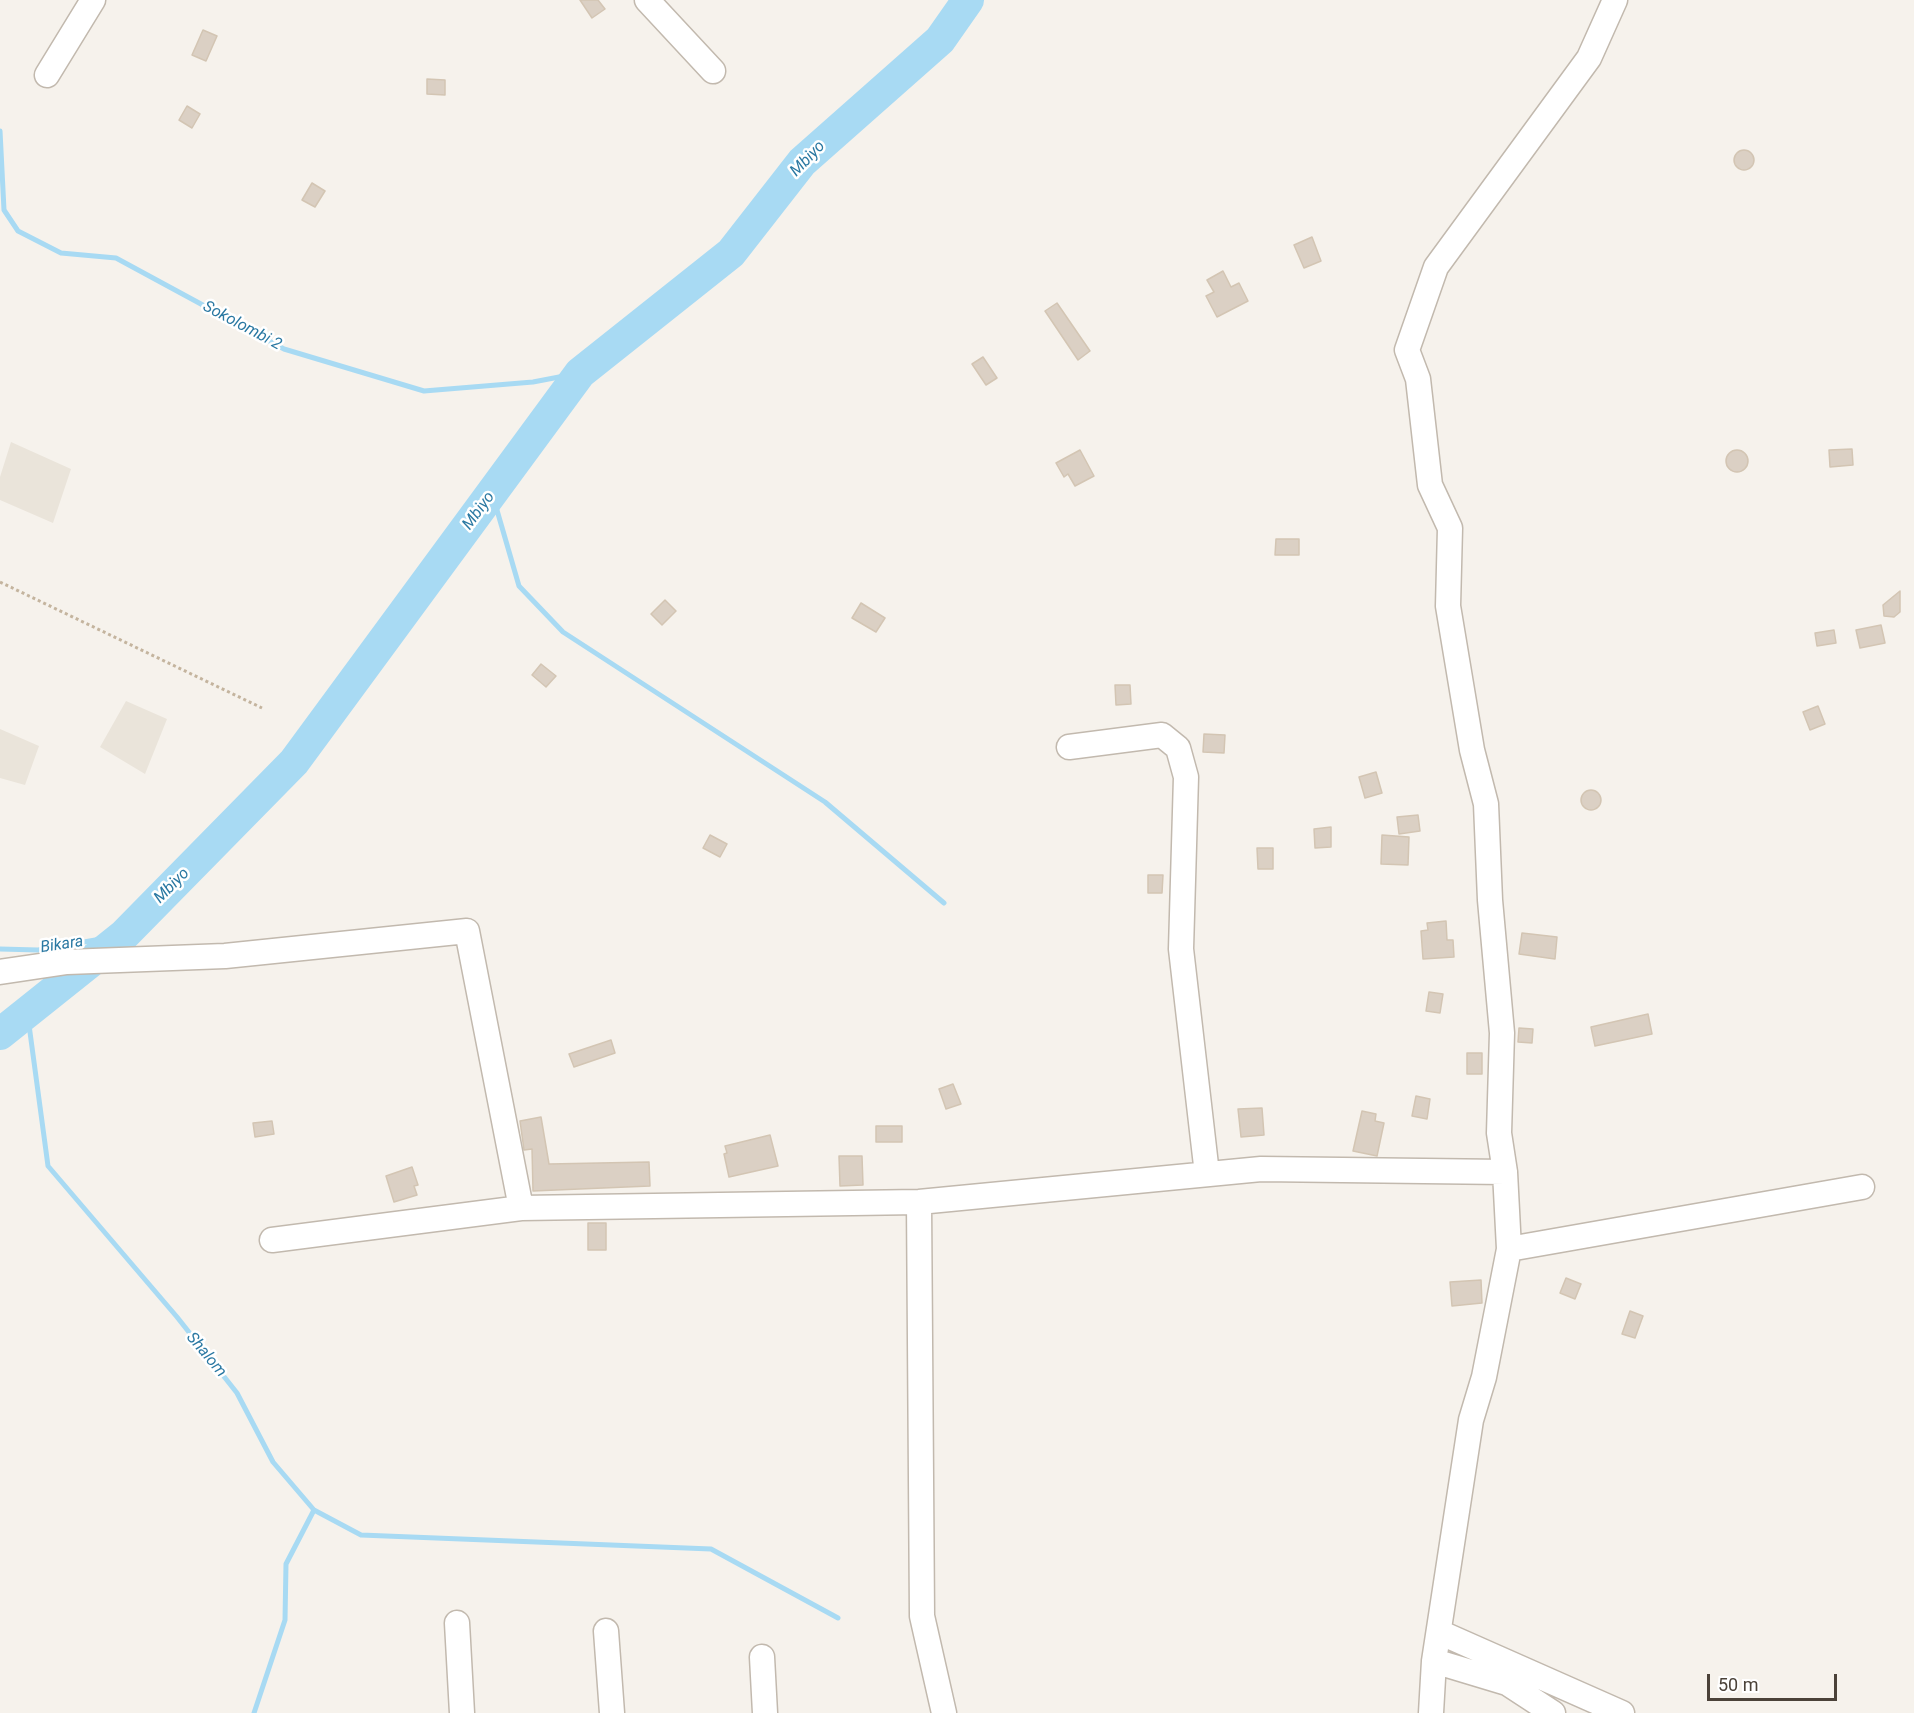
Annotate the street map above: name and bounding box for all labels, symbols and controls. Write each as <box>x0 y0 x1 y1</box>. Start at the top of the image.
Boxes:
water label: Mbiyo <box>786 137 830 181</box>
water label: Sokolombi 2 <box>199 297 285 355</box>
water label: Mbiyo <box>459 488 499 534</box>
water label: Mbiyo <box>150 864 194 908</box>
water label: Bikara <box>39 932 85 958</box>
water label: Shalom <box>182 1329 230 1381</box>
scale bar <box>1710 1662 1840 1700</box>
text: 50 m <box>1718 1674 1758 1695</box>

